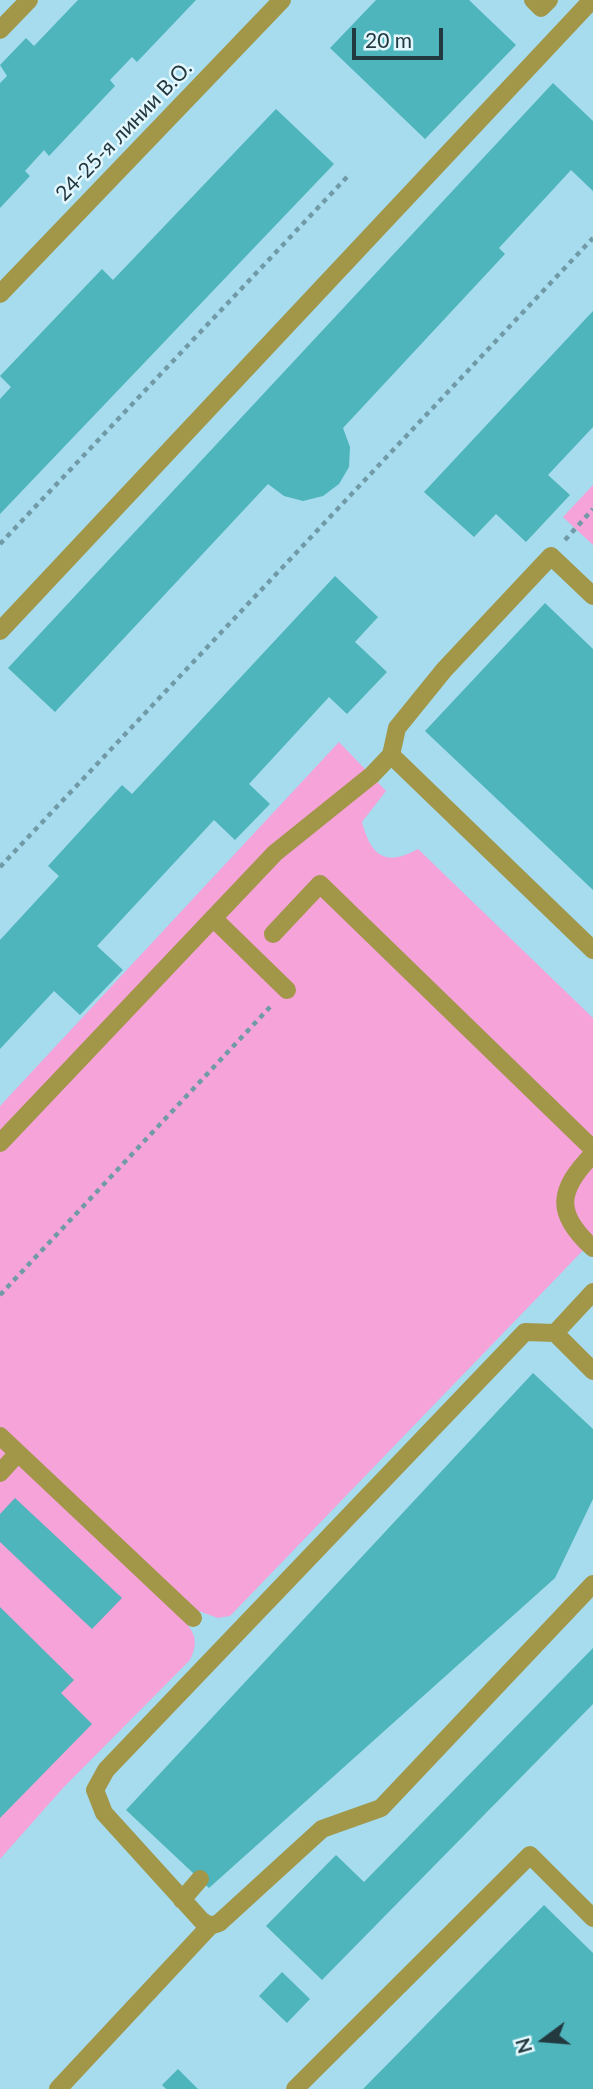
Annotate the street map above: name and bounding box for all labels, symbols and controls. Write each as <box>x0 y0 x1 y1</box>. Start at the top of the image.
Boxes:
scale bar <box>355 14 446 58</box>
text: 20 m <box>365 27 412 52</box>
street label: 24-25-я линии В.О. <box>51 56 197 206</box>
north arrow <box>509 2005 579 2075</box>
text: N <box>510 2036 536 2056</box>

